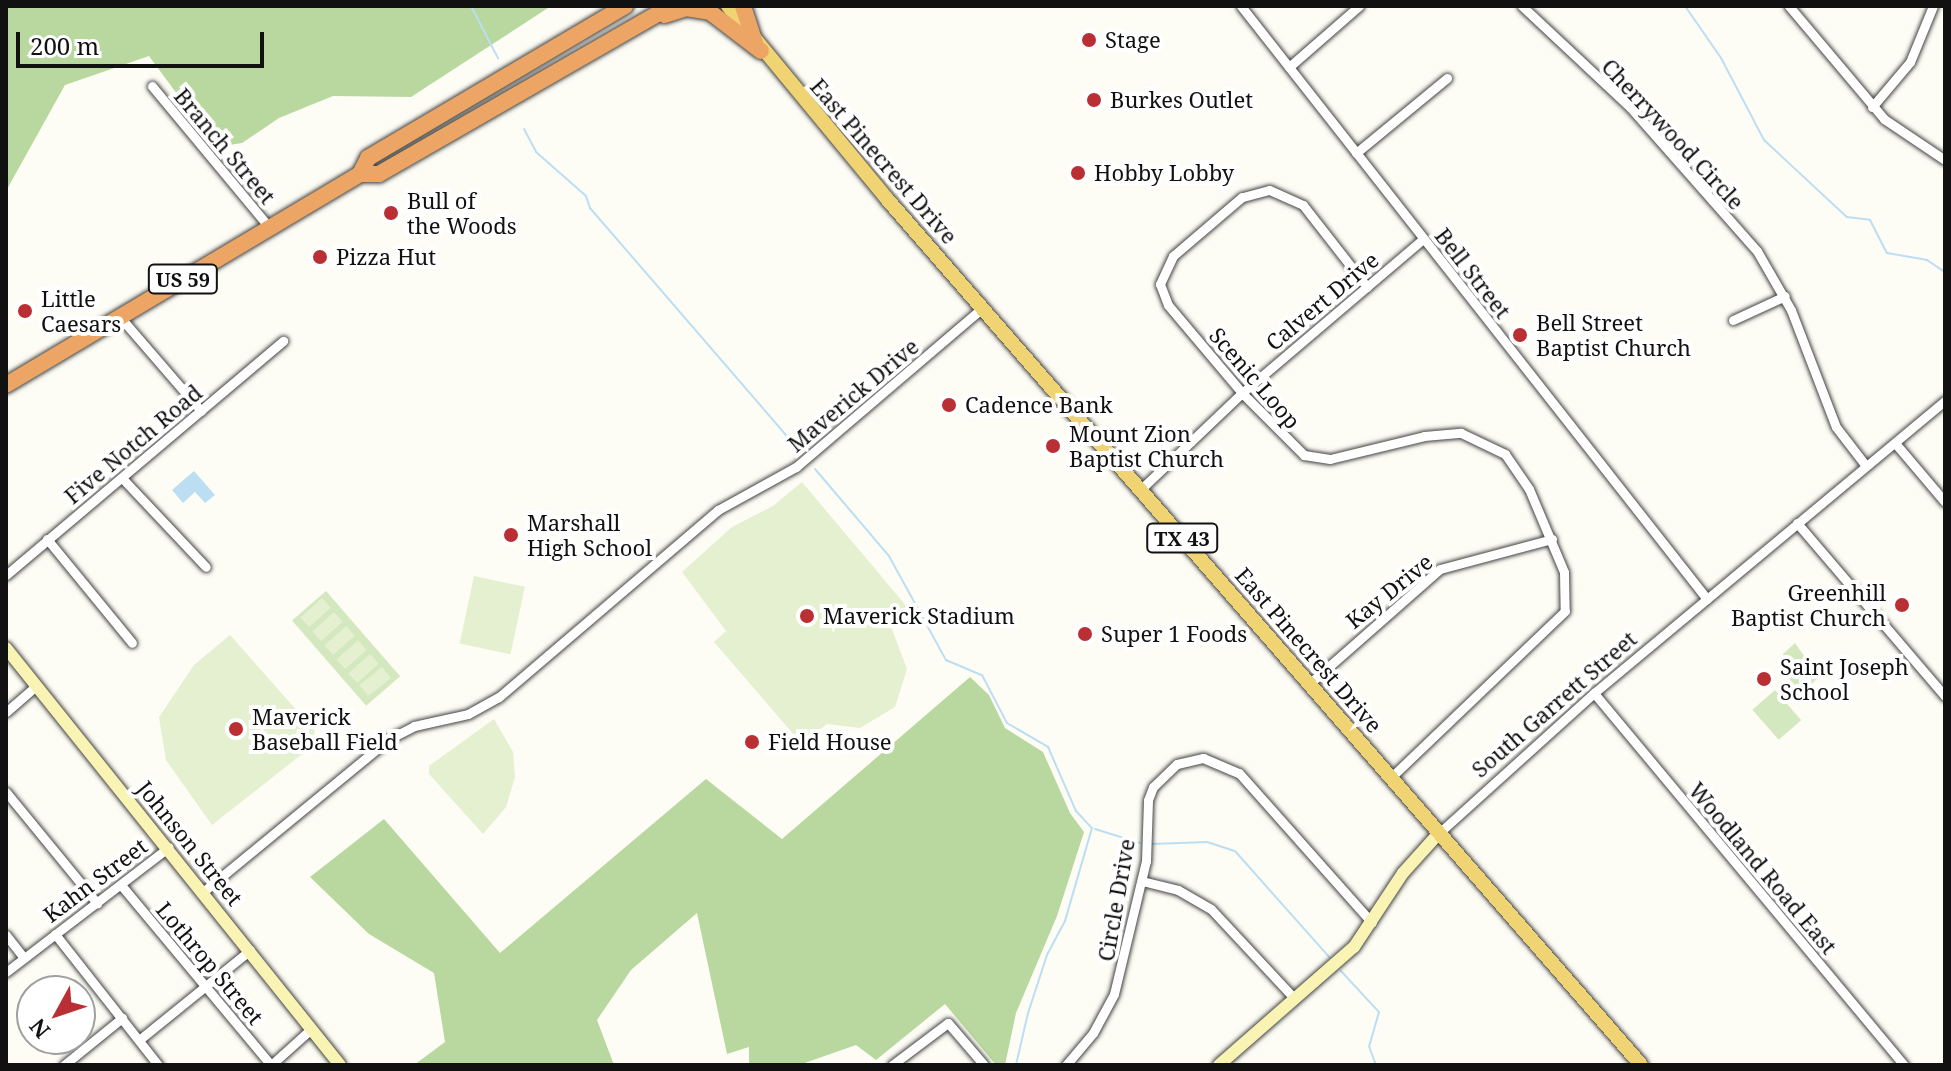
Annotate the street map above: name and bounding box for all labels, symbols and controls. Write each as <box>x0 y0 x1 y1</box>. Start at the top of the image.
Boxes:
scale bar <box>20 16 268 66</box>
place label: Stage <box>1105 27 1161 53</box>
text: 200 m <box>30 29 99 62</box>
marker: Stage <box>1080 31 1098 49</box>
street label: Cherrywood Circle <box>1596 53 1750 215</box>
street label: East Pinecrest Drive <box>805 73 963 249</box>
street label: Branch Street <box>169 83 281 209</box>
place label: Burkes Outlet <box>1110 87 1253 113</box>
marker: Burkes Outlet <box>1085 91 1103 109</box>
place label: Hobby Lobby <box>1094 160 1234 186</box>
marker: Hobby Lobby <box>1069 164 1087 182</box>
place label: Bull of the Woods <box>407 187 517 238</box>
marker: Bull of the Woods <box>382 204 400 222</box>
street label: Bell Street <box>1430 223 1516 323</box>
place label: Pizza Hut <box>336 244 436 270</box>
street label: Calvert Drive <box>1260 246 1384 356</box>
marker: Pizza Hut <box>311 248 329 266</box>
road number: US 59 <box>147 263 219 295</box>
place label: Little Caesars <box>41 285 121 336</box>
marker: Little Caesars <box>16 302 34 320</box>
place label: Bell Street Baptist Church <box>1536 309 1691 360</box>
street label: Scenic Loop <box>1204 322 1306 434</box>
marker: Bell Street Baptist Church <box>1511 326 1529 344</box>
street label: Maverick Drive <box>782 333 924 457</box>
street label: Five Notch Road <box>59 379 207 509</box>
place label: Cadence Bank <box>965 392 1113 418</box>
marker: Cadence Bank <box>940 396 958 414</box>
place label: Mount Zion Baptist Church <box>1069 420 1224 472</box>
marker: Mount Zion Baptist Church <box>1044 437 1062 455</box>
place label: Marshall High School <box>527 509 652 560</box>
road number: TX 43 <box>1146 522 1218 554</box>
marker: Marshall High School <box>502 526 520 544</box>
street label: Kay Drive <box>1341 548 1437 634</box>
street label: East Pinecrest Drive <box>1230 562 1388 738</box>
place label: Greenhill Baptist Church <box>1731 579 1886 630</box>
marker: Greenhill Baptist Church <box>1893 596 1911 614</box>
place label: Maverick Stadium <box>823 603 1015 629</box>
marker: Maverick Stadium <box>798 607 816 625</box>
place label: Super 1 Foods <box>1101 621 1247 647</box>
marker: Super 1 Foods <box>1076 625 1094 643</box>
street label: South Garrett Street <box>1466 625 1642 783</box>
place label: Saint Joseph School <box>1780 653 1909 704</box>
marker: Saint Joseph School <box>1755 670 1773 688</box>
place label: Maverick Baseball Field <box>252 703 398 754</box>
marker: Maverick Baseball Field <box>227 720 245 738</box>
place label: Field House <box>768 729 892 755</box>
marker: Field House <box>743 733 761 751</box>
street label: Johnson Street <box>132 775 248 911</box>
street label: Woodland Road East <box>1684 777 1842 959</box>
street label: Kahn Street <box>38 832 152 928</box>
street label: Circle Drive <box>1092 837 1140 963</box>
street label: Lothrop Street <box>151 896 269 1030</box>
north arrow <box>16 975 96 1055</box>
text: N <box>22 1013 56 1045</box>

